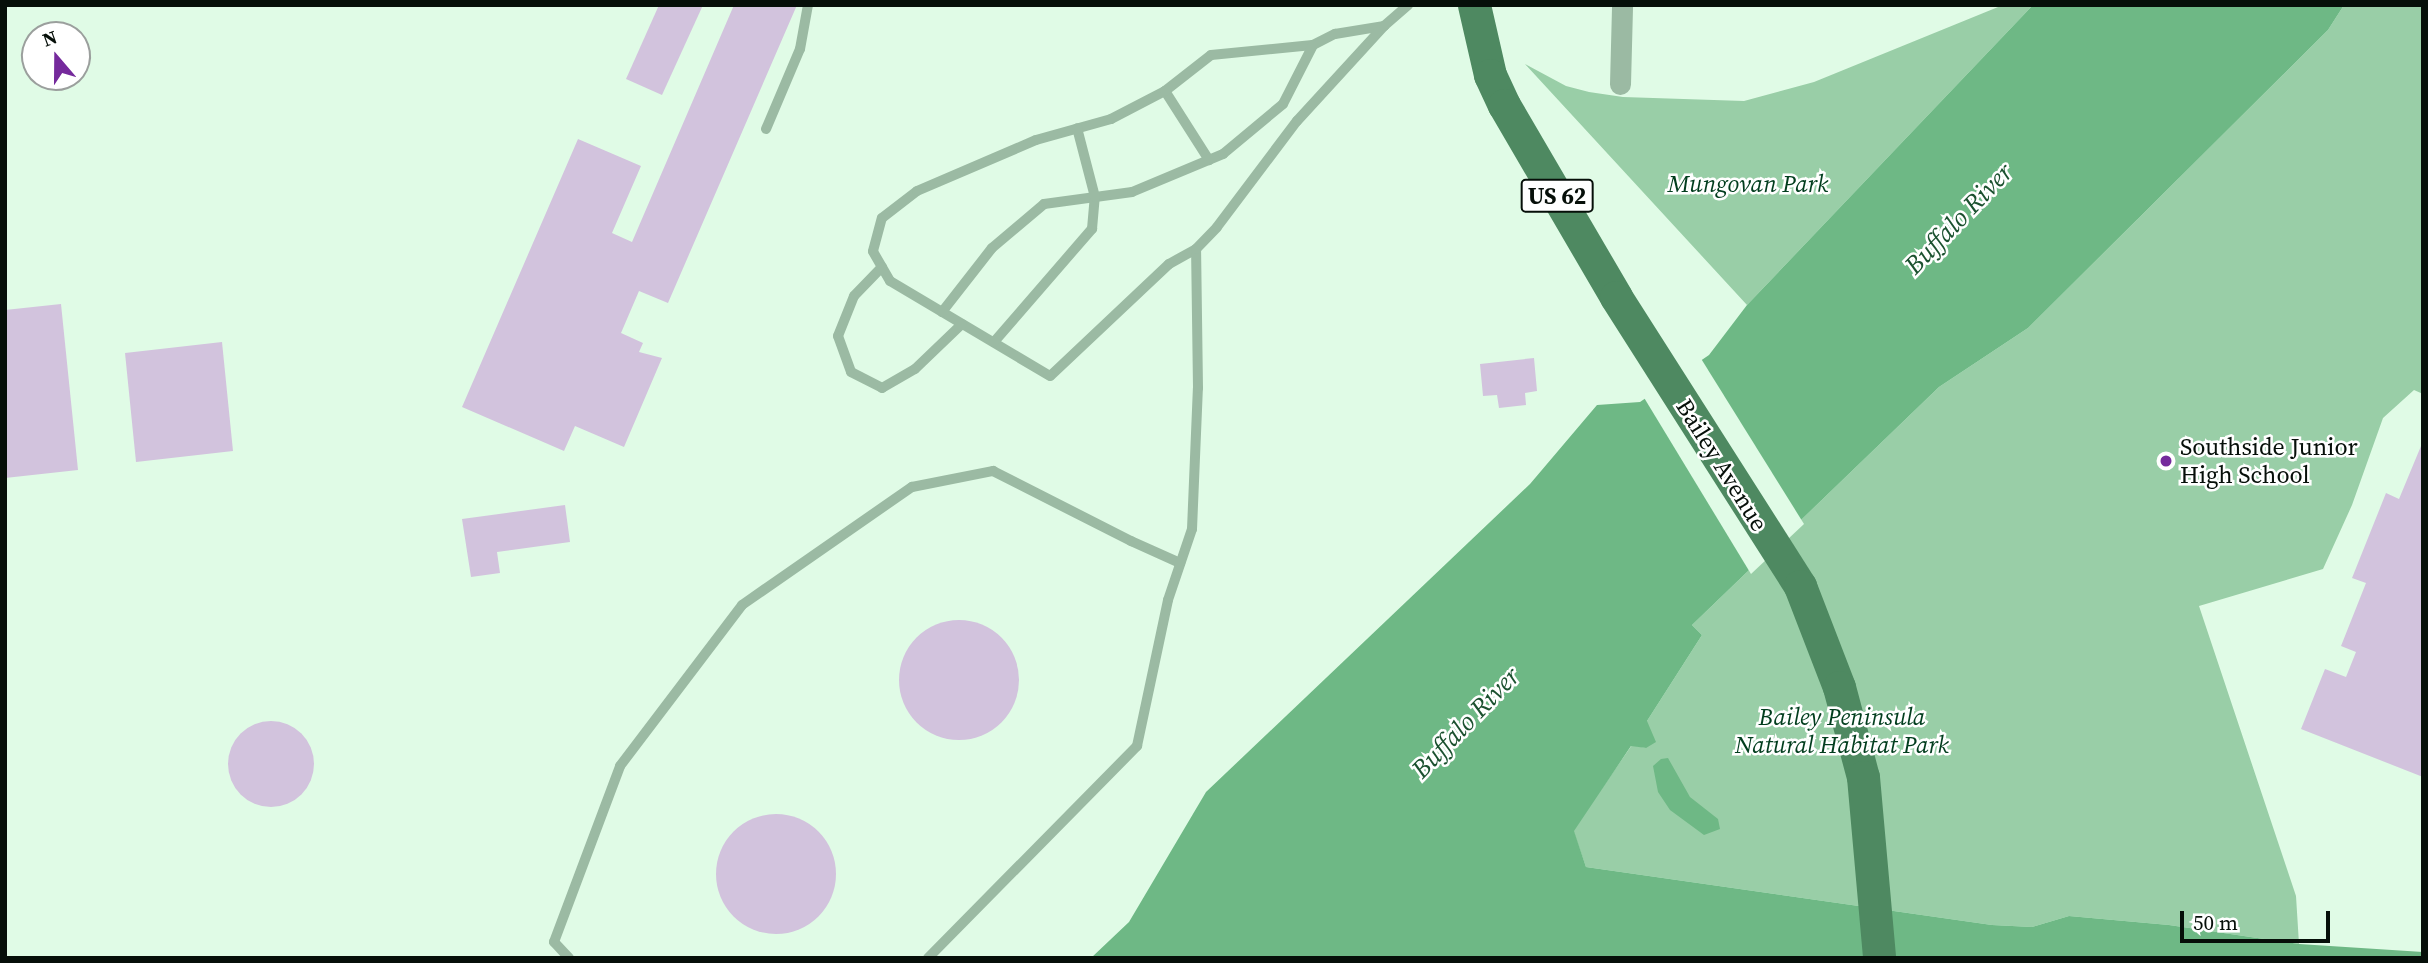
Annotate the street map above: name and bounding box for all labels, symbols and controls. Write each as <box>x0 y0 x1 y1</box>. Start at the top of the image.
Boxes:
north arrow <box>21 21 91 91</box>
text: N <box>39 24 60 53</box>
water label: Buffalo River <box>1898 157 2020 281</box>
park label: Mungovan Park <box>1668 170 1828 198</box>
road number: US 62 <box>1520 176 1594 216</box>
street label: Bailey Avenue <box>1670 394 1774 536</box>
place label: Southside Junior High School <box>2180 433 2358 489</box>
marker: Southside Junior High School <box>2158 453 2174 469</box>
water label: Buffalo River <box>1405 661 1527 785</box>
park label: Bailey Peninsula Natural Habitat Park <box>1735 703 1949 759</box>
scale bar <box>2183 897 2334 941</box>
text: 50 m <box>2193 908 2238 937</box>

